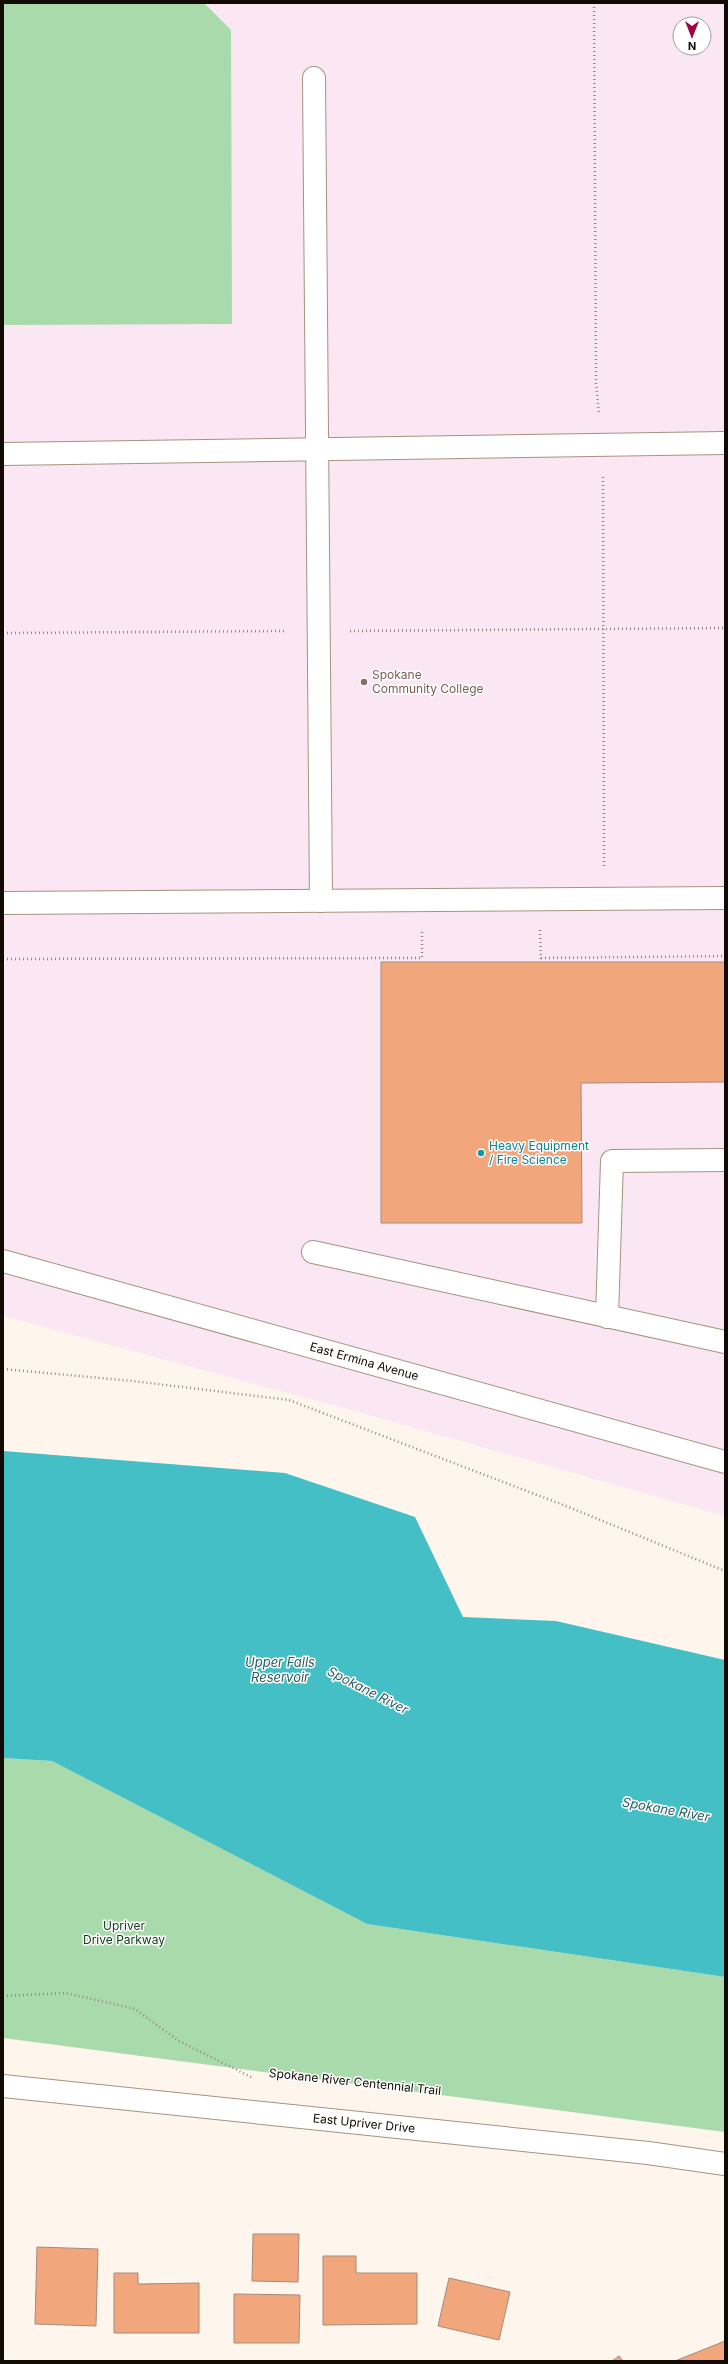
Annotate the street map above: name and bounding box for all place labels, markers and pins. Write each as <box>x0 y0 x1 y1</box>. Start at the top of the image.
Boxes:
place label: Spokane Community College <box>372 667 483 696</box>
marker: Spokane Community College <box>359 677 369 687</box>
place label: Heavy Equipment / Fire Science <box>489 1138 589 1167</box>
marker: Heavy Equipment / Fire Science <box>476 1148 486 1158</box>

